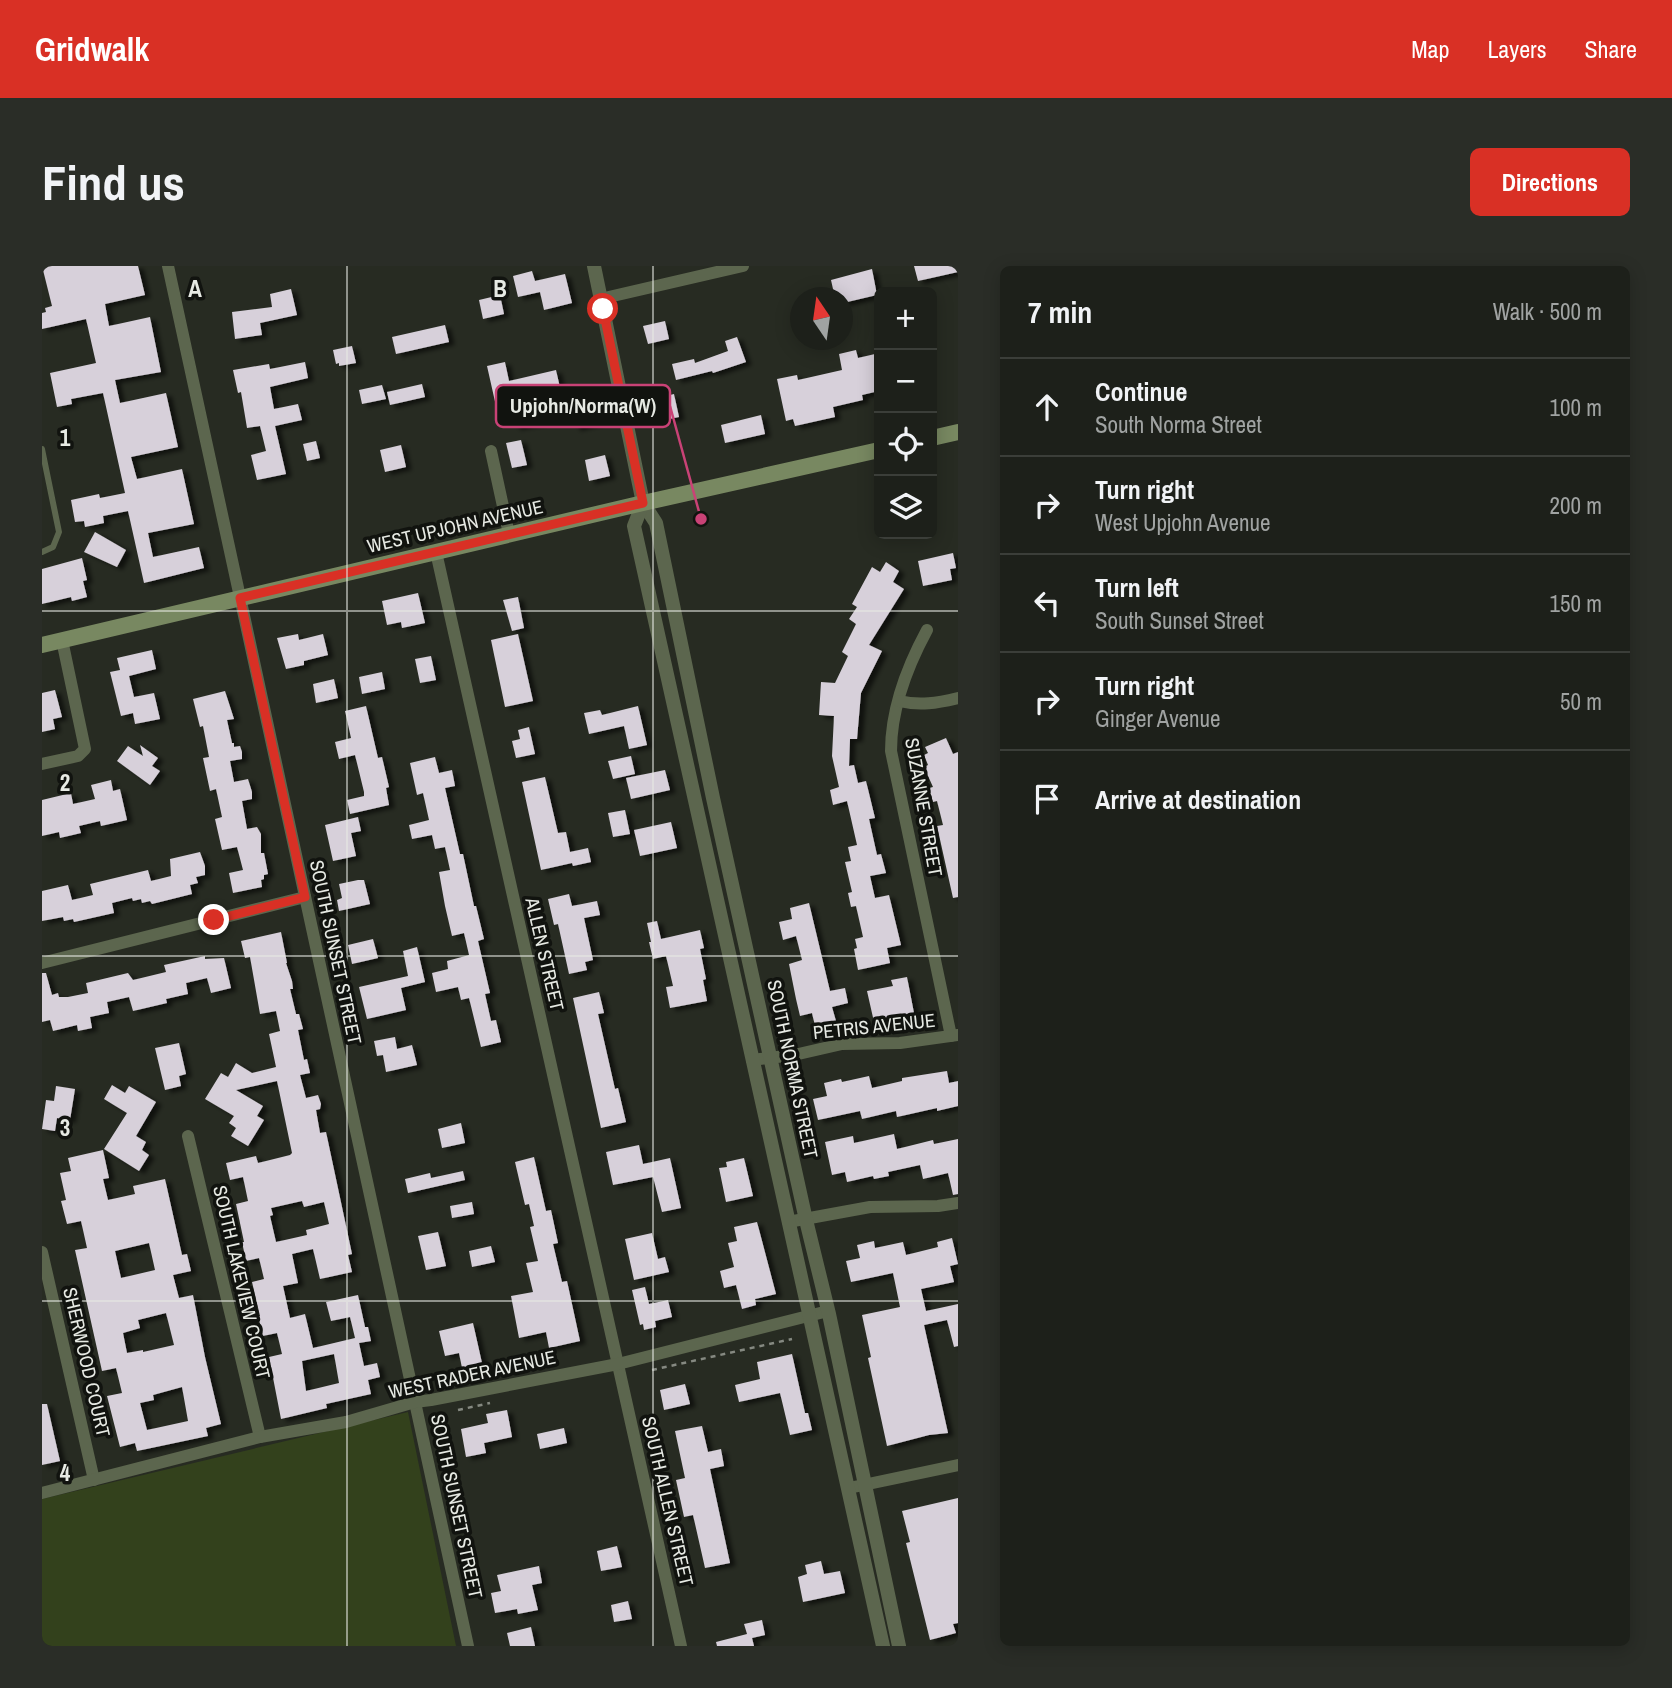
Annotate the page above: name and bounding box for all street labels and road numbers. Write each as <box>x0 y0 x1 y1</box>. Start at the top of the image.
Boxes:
street label: WEST UPJOHN AVENUE <box>365 493 545 559</box>
street label: SUZANNE STREET <box>899 736 949 879</box>
street label: SOUTH SUNSET STREET <box>304 858 368 1047</box>
street label: ALLEN STREET <box>519 894 571 1013</box>
street label: SOUTH NORMA STREET <box>761 977 825 1161</box>
street label: PETRIS AVENUE <box>812 1007 936 1045</box>
street label: SOUTH LAKEVIEW COURT <box>207 1183 277 1382</box>
street label: SHERWOOD COURT <box>57 1285 117 1440</box>
street label: WEST RADER AVENUE <box>386 1344 558 1404</box>
street label: SOUTH SUNSET STREET <box>425 1412 489 1601</box>
street label: SOUTH ALLEN STREET <box>636 1414 700 1589</box>

